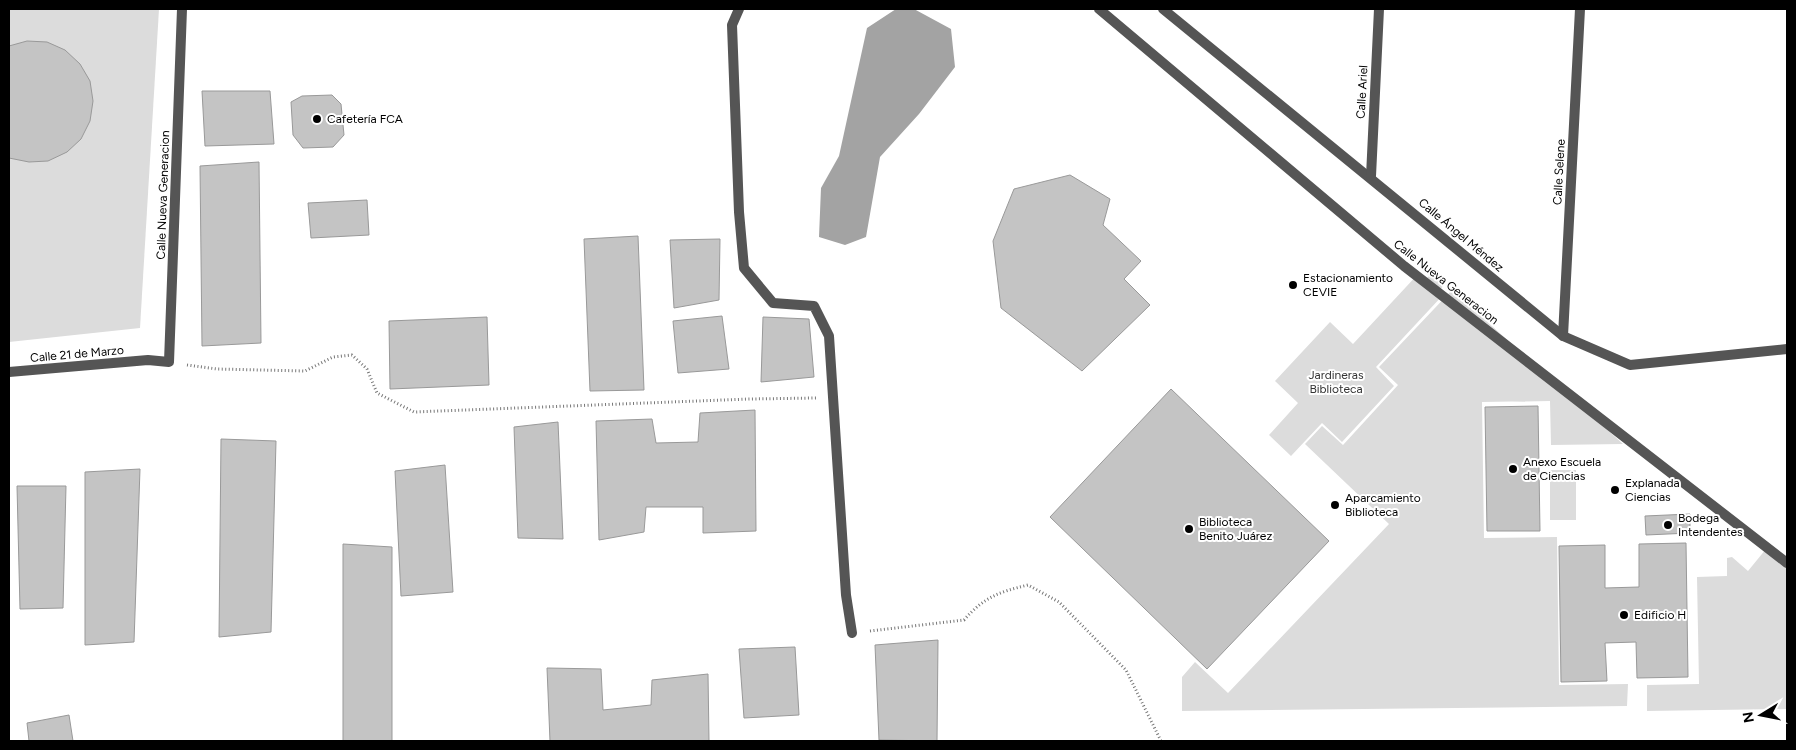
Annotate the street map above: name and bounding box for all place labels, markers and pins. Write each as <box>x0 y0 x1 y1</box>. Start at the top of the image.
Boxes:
place label: Cafetería FCA <box>327 112 403 126</box>
marker: Cafetería FCA <box>311 113 323 125</box>
place label: Estacionamiento CEVIE <box>1303 271 1393 299</box>
marker: Estacionamiento CEVIE <box>1287 279 1299 291</box>
place label: Anexo Escuela de Ciencias <box>1523 455 1601 483</box>
marker: Anexo Escuela de Ciencias <box>1507 463 1519 475</box>
place label: Explanada Ciencias <box>1625 476 1680 504</box>
marker: Explanada Ciencias <box>1609 484 1621 496</box>
place label: Aparcamiento Biblioteca <box>1345 491 1421 519</box>
marker: Aparcamiento Biblioteca <box>1329 499 1341 511</box>
place label: Bodega Intendentes <box>1678 511 1743 539</box>
place label: Biblioteca Benito Juárez <box>1199 515 1272 543</box>
marker: Bodega Intendentes <box>1662 519 1674 531</box>
marker: Biblioteca Benito Juárez <box>1183 523 1195 535</box>
place label: Edificio H <box>1634 608 1686 622</box>
marker: Edificio H <box>1618 609 1630 621</box>

